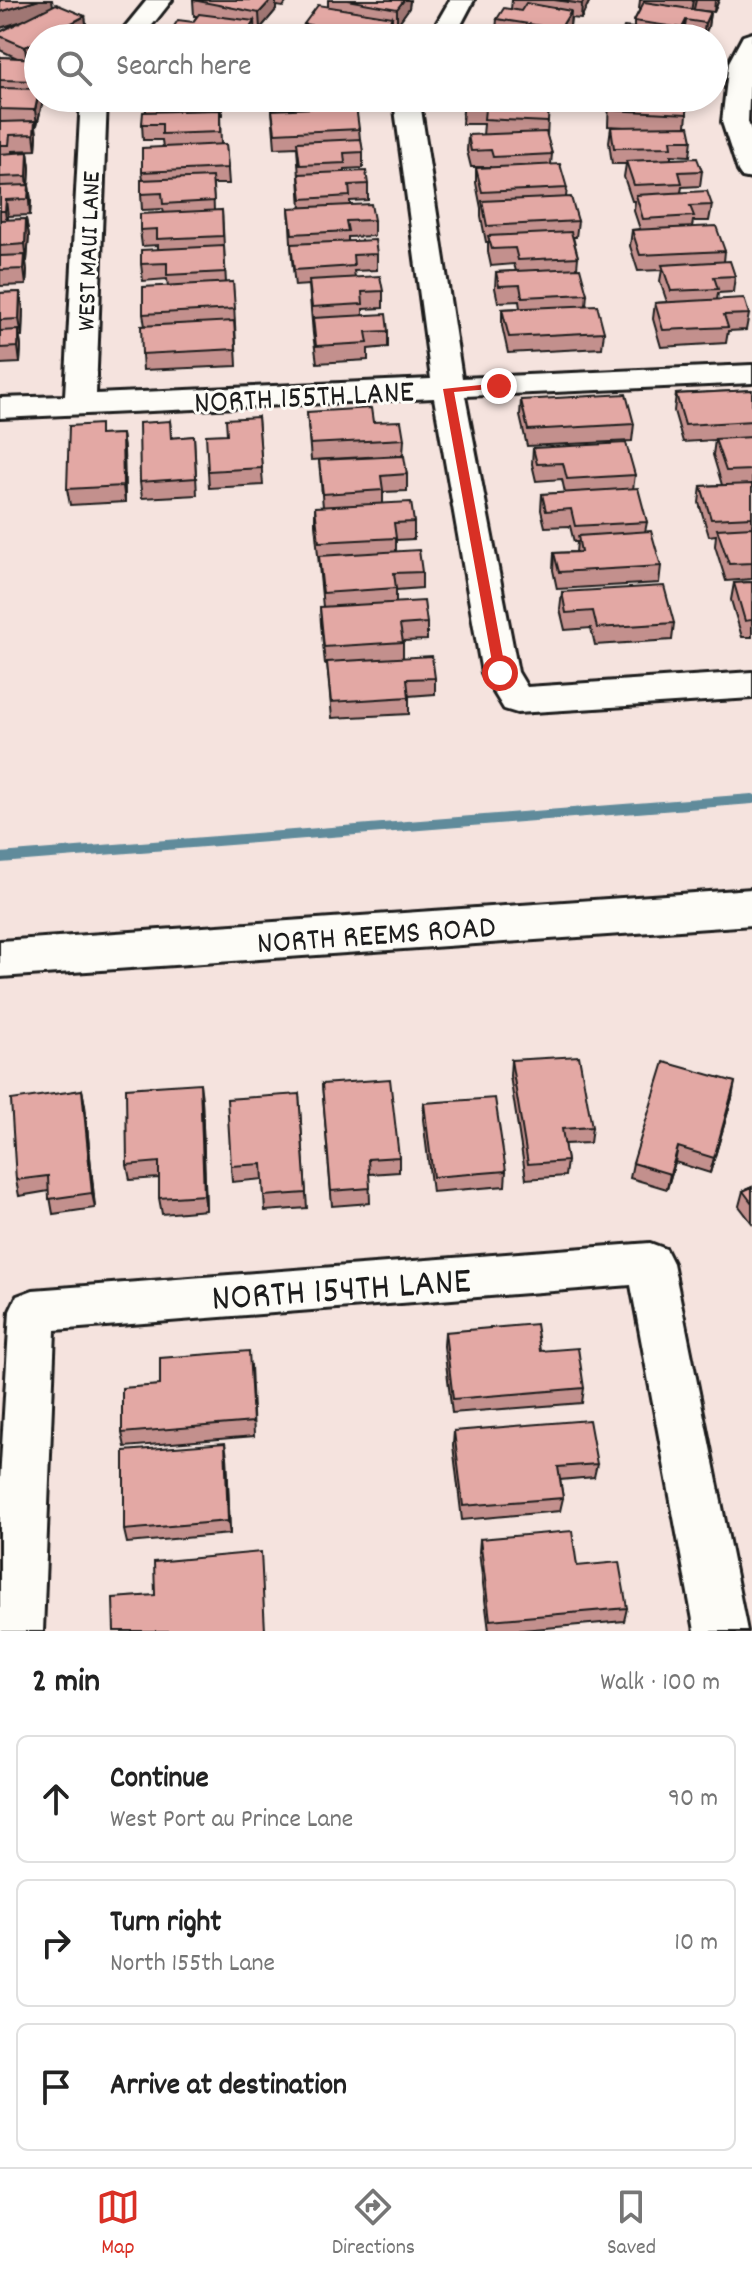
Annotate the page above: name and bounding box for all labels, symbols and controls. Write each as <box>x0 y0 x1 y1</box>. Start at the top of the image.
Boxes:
search box <box>24 24 728 112</box>
icon: search <box>52 46 96 90</box>
text: Search here <box>116 47 252 90</box>
street label: WEST MAUI LANE <box>69 170 112 332</box>
route end <box>481 368 517 404</box>
street label: NORTH 155TH LANE <box>193 371 416 429</box>
route start <box>482 655 518 691</box>
street label: NORTH REEMS ROAD <box>256 907 497 969</box>
street label: NORTH 154TH LANE <box>210 1256 473 1329</box>
text: 2 min <box>32 1659 100 1708</box>
text: Walk · 100 m <box>600 1665 720 1702</box>
text: Continue <box>110 1759 209 1802</box>
icon: ahead <box>34 1777 78 1821</box>
text: 90 m <box>668 1781 718 1818</box>
text: West Port au Prince Lane <box>110 1802 353 1839</box>
text: Turn right <box>110 1903 221 1946</box>
icon: right <box>34 1921 78 1965</box>
text: 10 m <box>674 1925 718 1962</box>
text: North 155th Lane <box>110 1946 275 1983</box>
icon: arrive <box>34 2065 78 2109</box>
text: Arrive at destination <box>110 2066 347 2109</box>
tab: Map <box>96 2185 140 2264</box>
tab: Directions <box>332 2185 415 2264</box>
tab: Saved <box>607 2185 656 2264</box>

